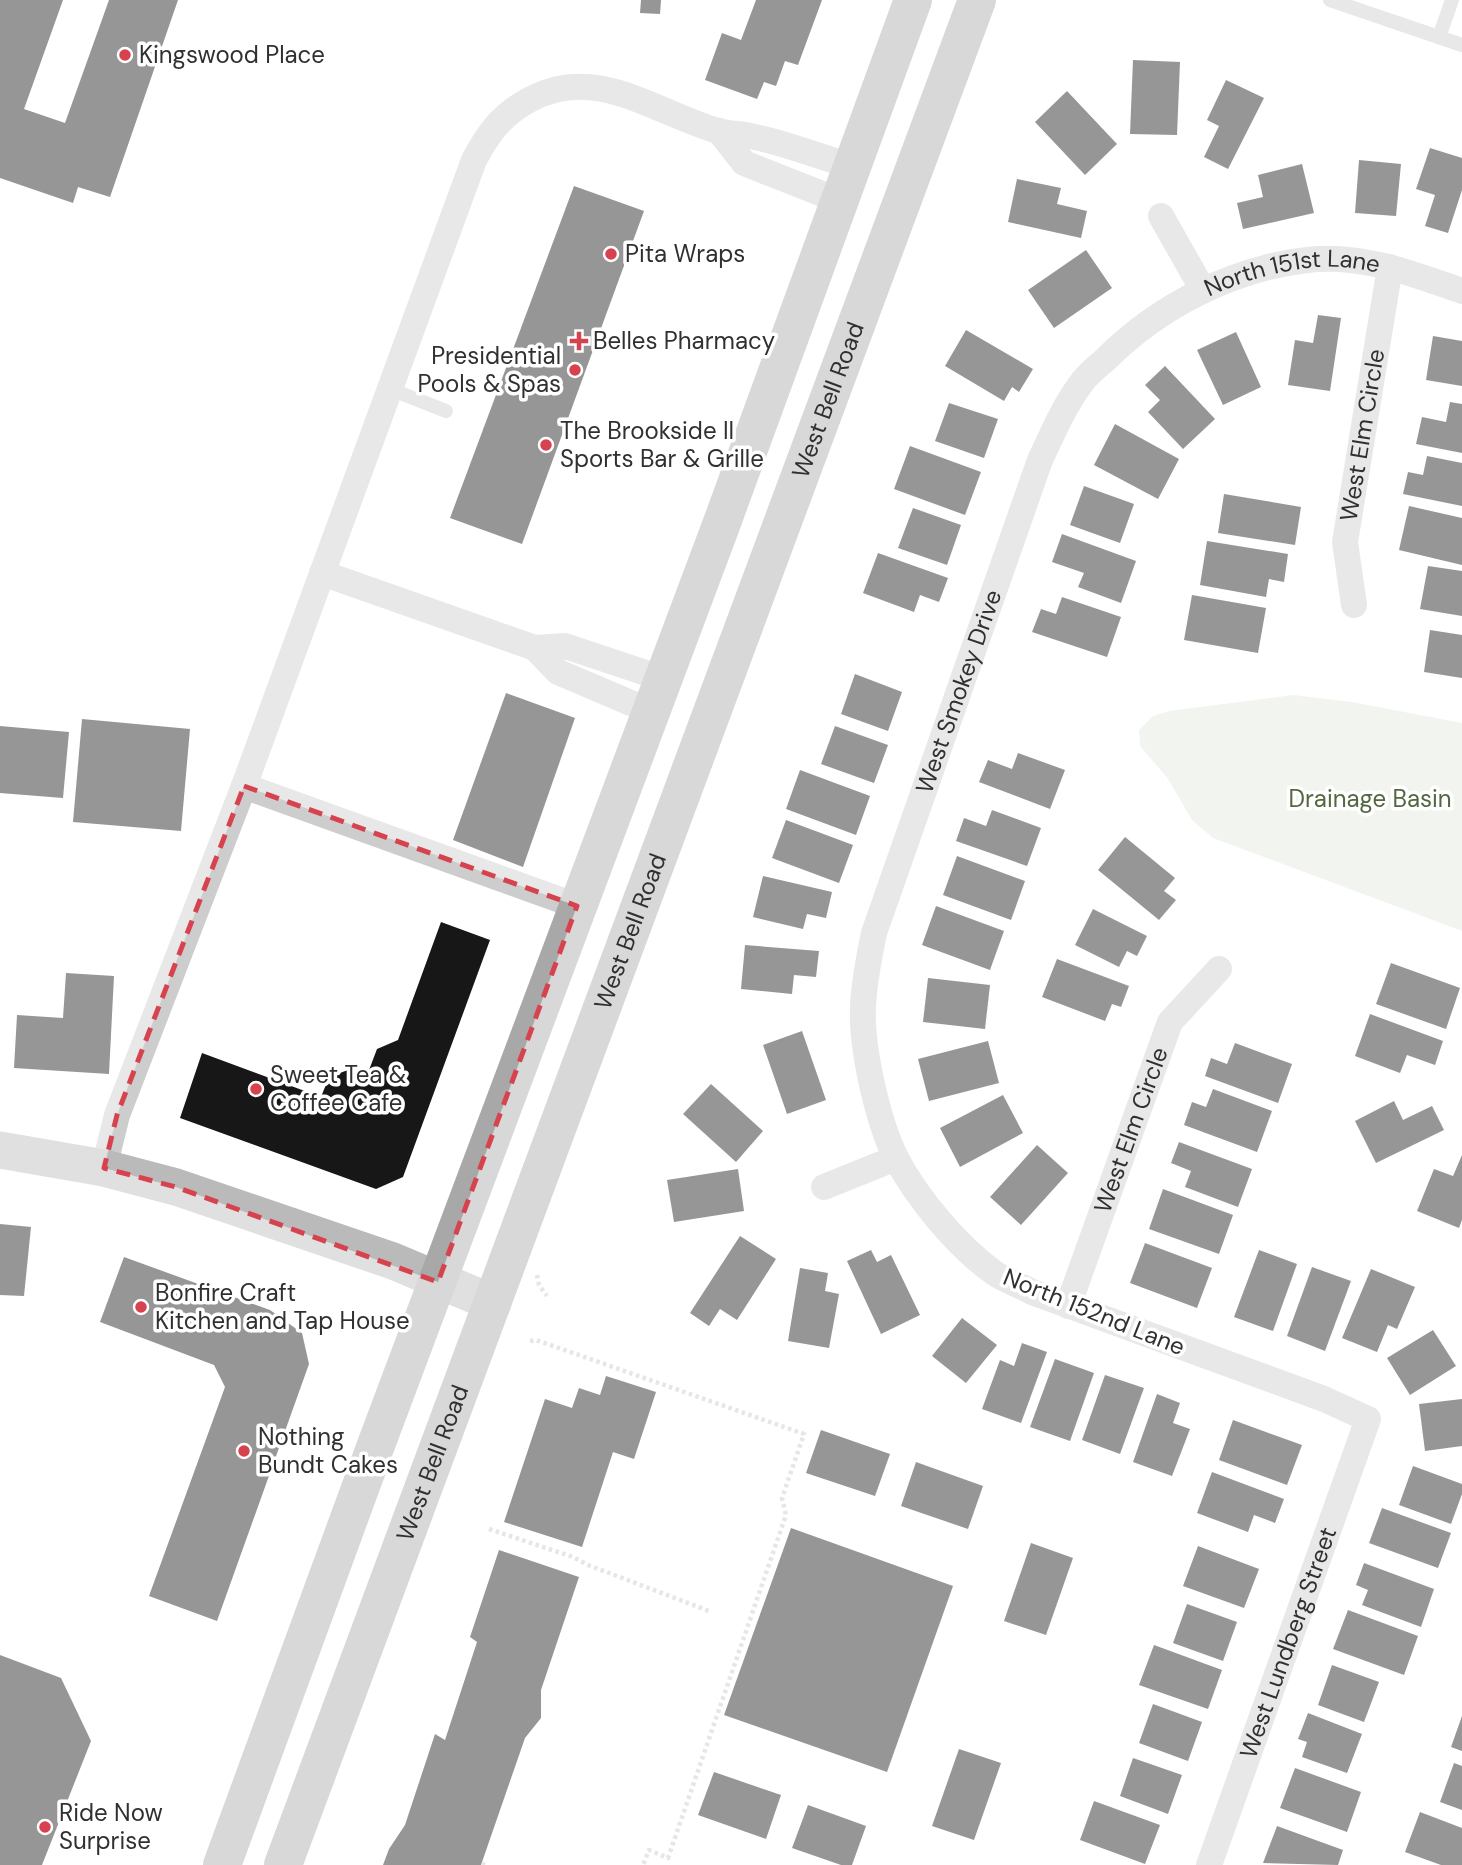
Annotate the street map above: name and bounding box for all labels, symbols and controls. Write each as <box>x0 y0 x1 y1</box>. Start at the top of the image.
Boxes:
place label: Kingswood Place <box>139 39 325 70</box>
marker: Kingswood Place <box>117 47 133 63</box>
place label: Pita Wraps <box>625 238 745 269</box>
street label: North 151st Lane <box>1199 243 1383 303</box>
marker: Pita Wraps <box>603 246 619 262</box>
street label: West Bell Road <box>784 318 871 482</box>
place label: Belles Pharmacy <box>593 325 775 356</box>
marker: Belles Pharmacy <box>571 333 587 349</box>
place label: Presidential Pools & Spas <box>417 340 561 399</box>
street label: West Elm Circle <box>1333 347 1391 523</box>
marker: Presidential Pools & Spas <box>567 362 583 378</box>
place label: The Brookside II Sports Bar & Grille <box>560 415 764 474</box>
marker: The Brookside II Sports Bar & Grille <box>538 437 554 453</box>
street label: West Smokey Drive <box>908 585 1008 797</box>
park label: Drainage Basin <box>1288 783 1452 814</box>
street label: West Bell Road <box>587 849 673 1014</box>
street label: West Elm Circle <box>1087 1043 1175 1217</box>
place label: Sweet Tea & Coffee Cafe <box>270 1059 407 1118</box>
marker: Sweet Tea & Coffee Cafe <box>248 1081 264 1097</box>
street label: North 152nd Lane <box>999 1261 1190 1362</box>
place label: Bonfire Craft Kitchen and Tap House <box>155 1277 410 1336</box>
marker: Bonfire Craft Kitchen and Tap House <box>133 1299 149 1315</box>
street label: West Bell Road <box>389 1380 475 1545</box>
place label: Nothing Bundt Cakes <box>258 1421 398 1480</box>
marker: Nothing Bundt Cakes <box>236 1443 252 1459</box>
street label: West Lundberg Street <box>1232 1523 1343 1762</box>
place label: Ride Now Surprise <box>59 1797 163 1856</box>
marker: Ride Now Surprise <box>37 1819 53 1835</box>

